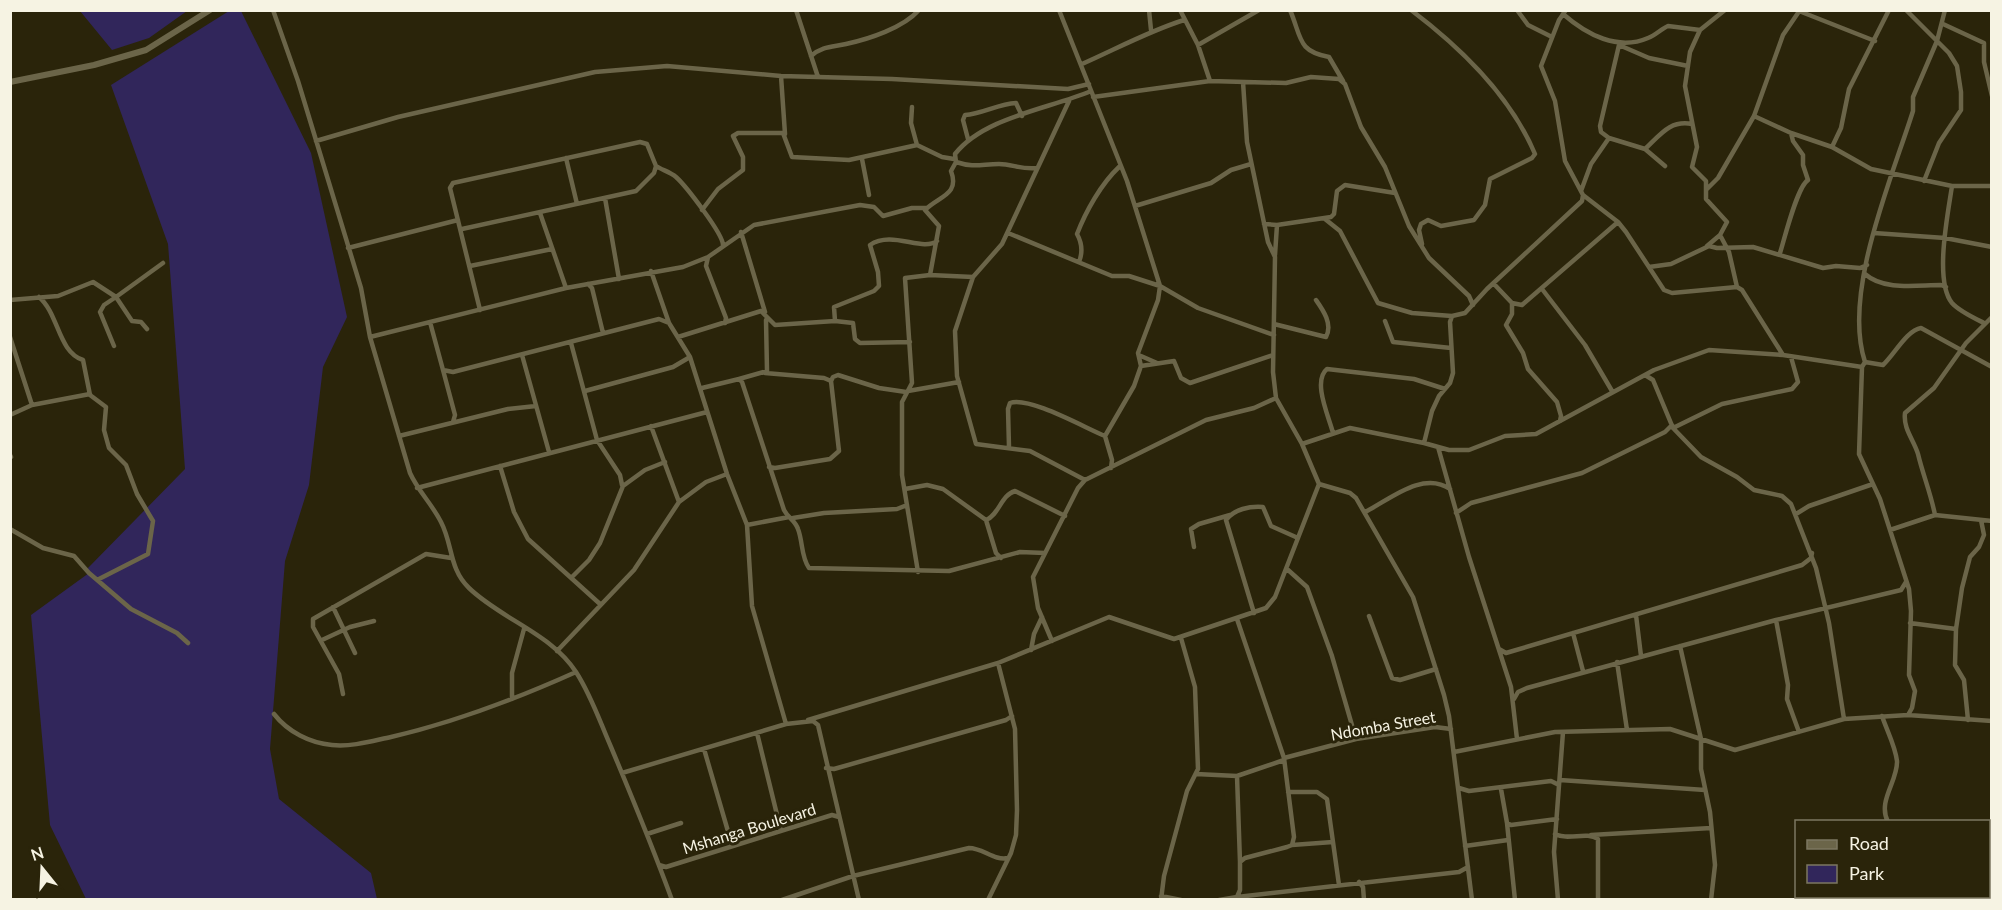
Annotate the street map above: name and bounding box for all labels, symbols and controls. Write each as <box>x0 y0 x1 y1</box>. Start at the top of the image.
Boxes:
street label: Ndomba Street <box>1329 706 1437 744</box>
street label: Mshanga Boulevard <box>680 799 818 857</box>
legend <box>1795 820 1990 898</box>
text: Road <box>1849 832 1889 854</box>
north arrow <box>12 838 72 898</box>
text: N <box>28 842 46 864</box>
text: Park <box>1849 862 1885 884</box>

